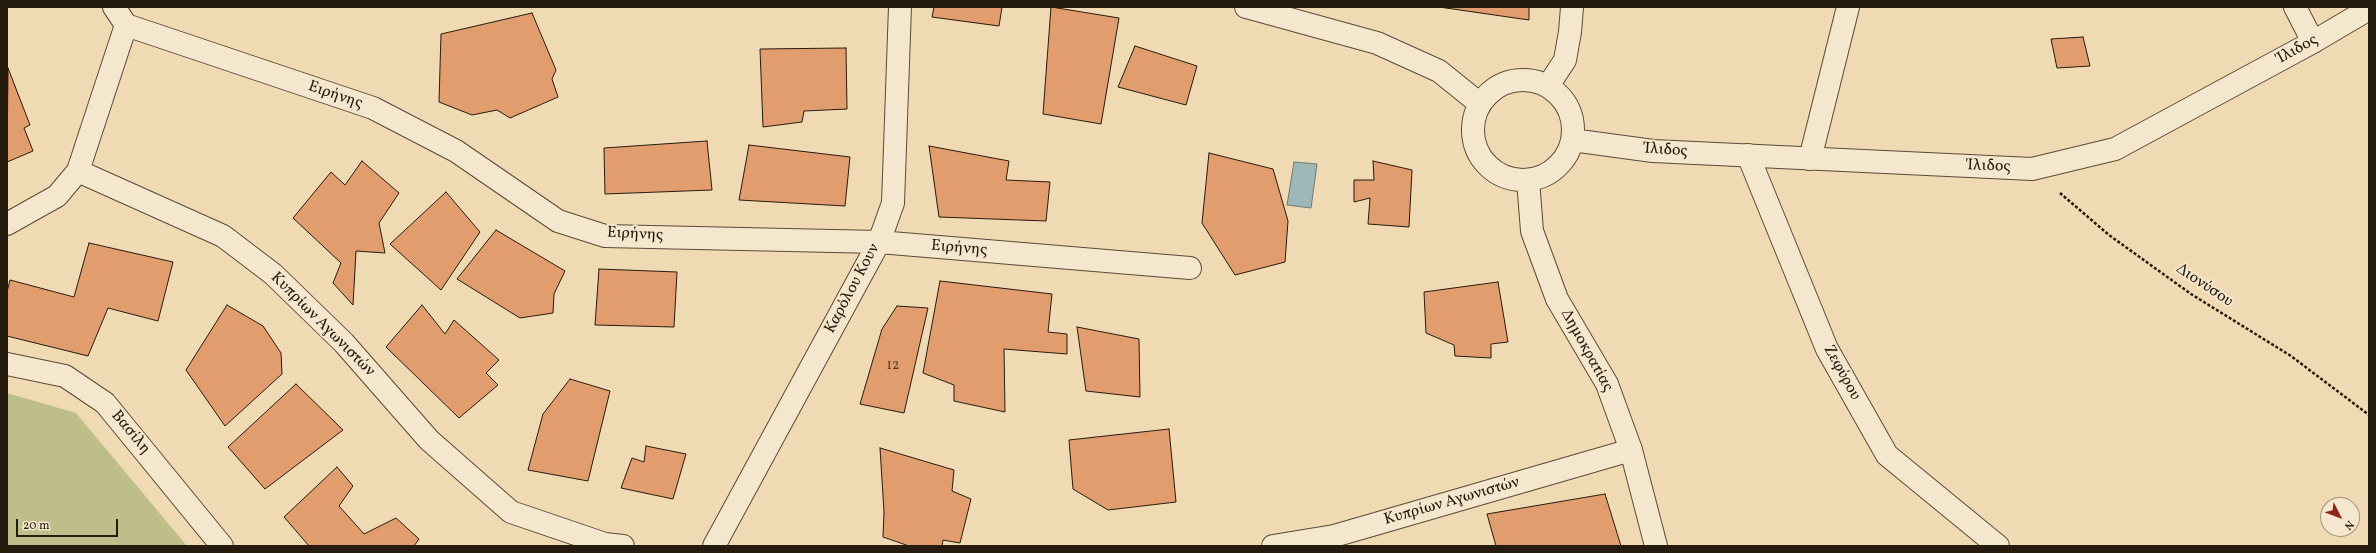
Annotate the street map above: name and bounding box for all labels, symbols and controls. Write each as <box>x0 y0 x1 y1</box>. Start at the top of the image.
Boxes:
street label: Ίλιδος <box>2274 31 2322 69</box>
street label: Ειρήνης <box>305 78 365 114</box>
street label: Ίλιδος <box>1644 140 1688 162</box>
street label: Ίλιδος <box>1967 157 2011 177</box>
street label: Ειρήνης <box>606 224 664 246</box>
street label: Ειρήνης <box>930 237 988 261</box>
street label: Καρόλου Κουν <box>821 241 885 337</box>
street label: Διονύσου <box>2172 260 2236 312</box>
street label: Κυπρίων Αγωνιστών <box>266 269 378 381</box>
street label: Δημοκρατίας <box>1555 306 1617 396</box>
street label: Ζεφύρου <box>1818 342 1864 404</box>
house number: 12 <box>887 358 899 374</box>
street label: Βασίλη <box>106 407 154 459</box>
street label: Κυπρίων Αγωνιστών <box>1382 474 1522 530</box>
north arrow <box>2320 497 2360 537</box>
scale bar <box>18 511 120 537</box>
text: N <box>2340 517 2357 533</box>
text: 20 m <box>23 518 50 534</box>

